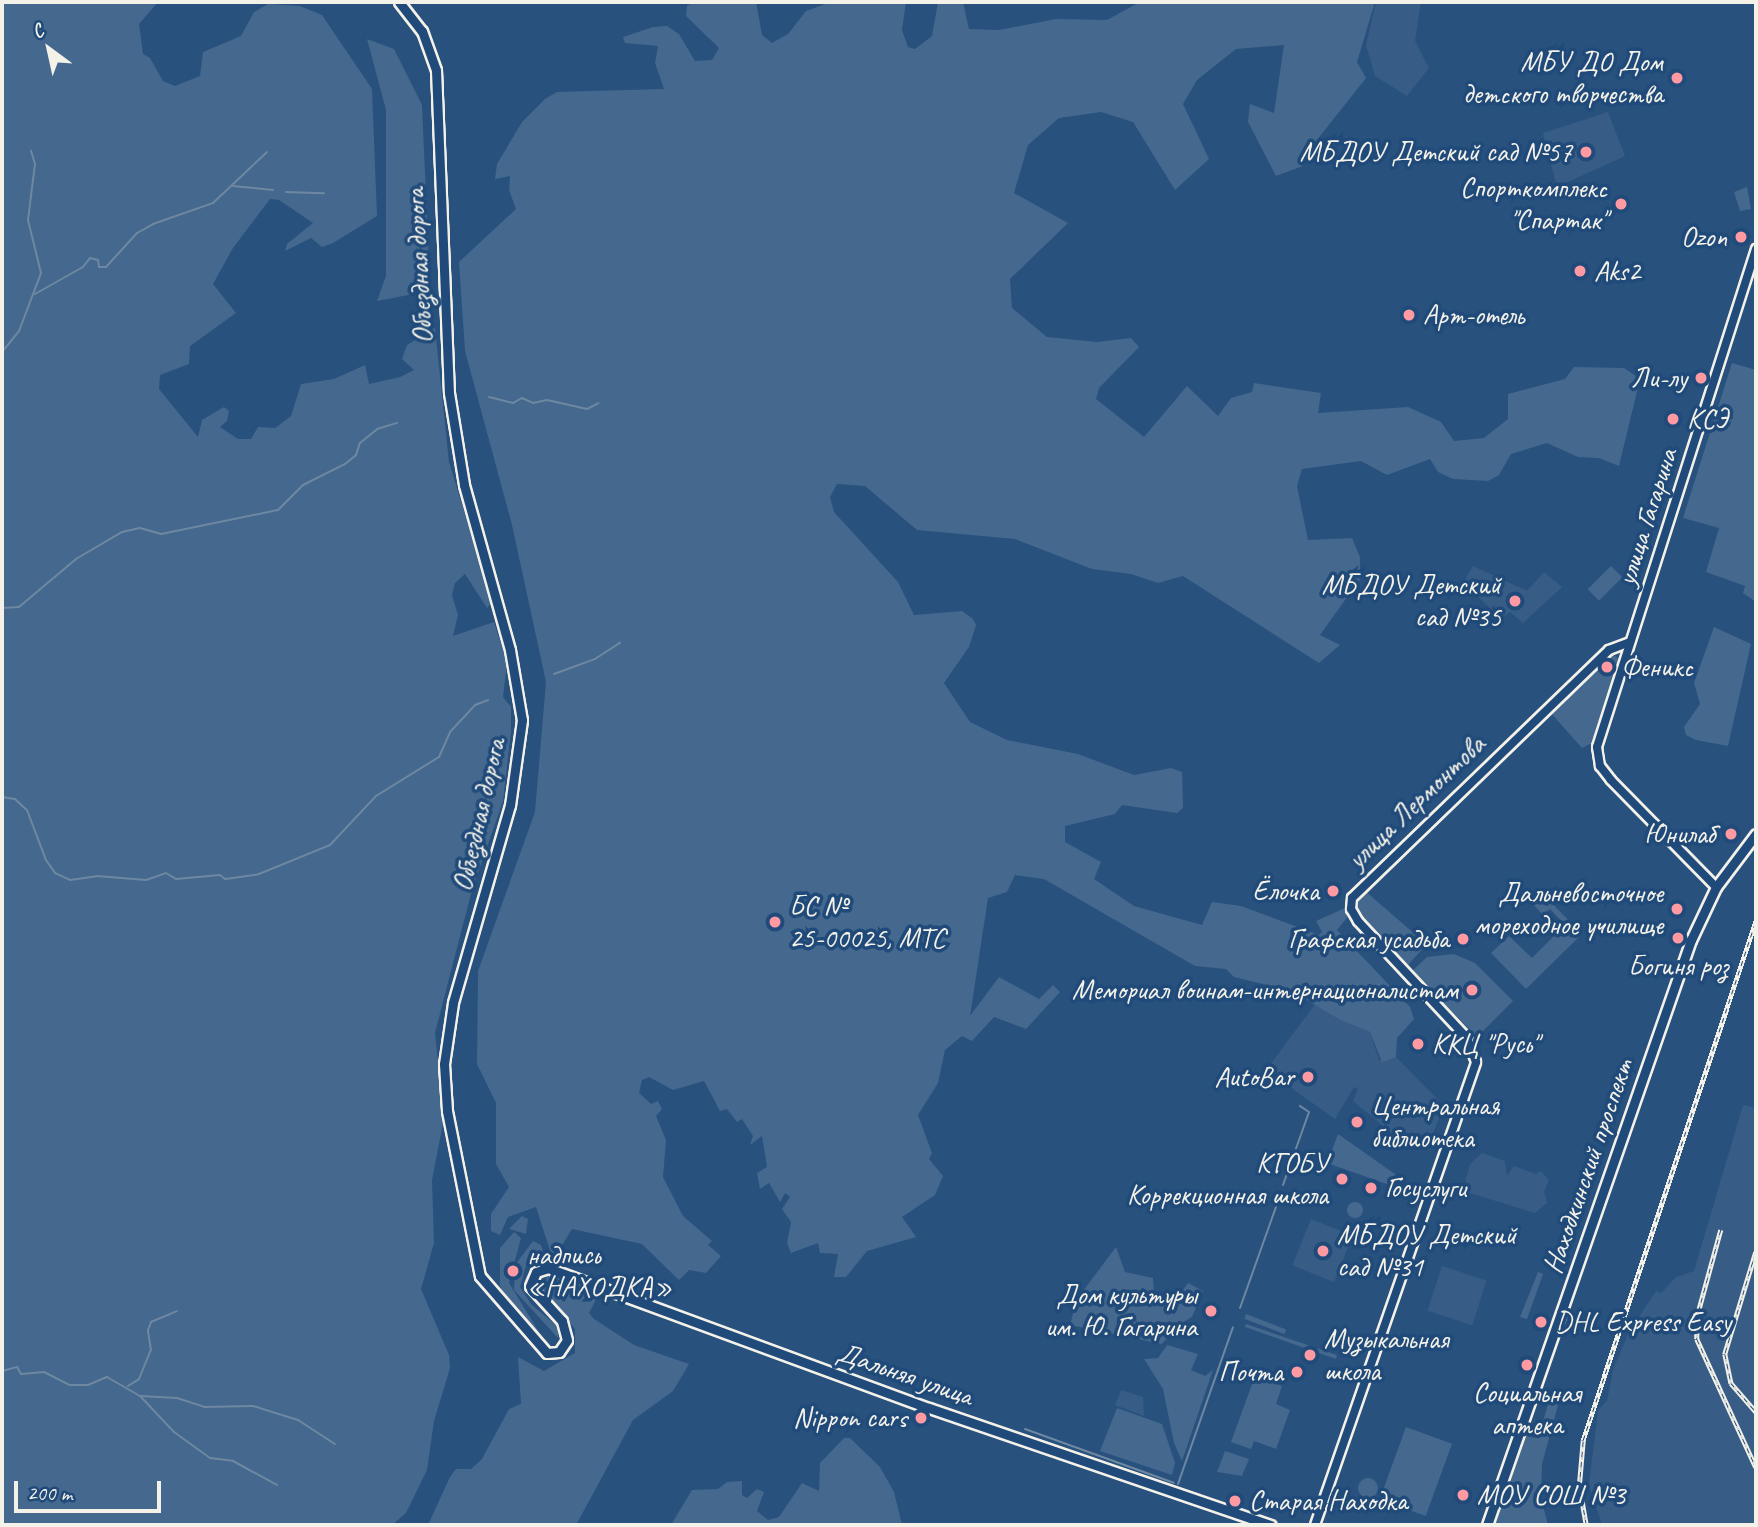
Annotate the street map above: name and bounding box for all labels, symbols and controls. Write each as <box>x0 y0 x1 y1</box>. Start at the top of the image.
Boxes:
north arrow <box>14 14 84 84</box>
text: С <box>27 19 48 44</box>
place label: МБУ ДО Дом детского творчества <box>1465 45 1663 111</box>
marker: МБУ ДО Дом детского творчества <box>1669 70 1685 86</box>
place label: МБДОУ Детский сад №57 <box>1300 135 1572 169</box>
marker: МБДОУ Детский сад №57 <box>1578 144 1594 160</box>
place label: Спорткомплекс "Спартак" <box>1460 171 1607 237</box>
street label: Объездная дорога <box>398 188 440 344</box>
marker: Спорткомплекс "Спартак" <box>1613 196 1629 212</box>
place label: Ozon <box>1681 220 1727 254</box>
marker: Ozon <box>1733 229 1749 245</box>
place label: Aks2 <box>1594 254 1640 288</box>
marker: Aks2 <box>1572 263 1588 279</box>
place label: Арт-отель <box>1423 298 1524 332</box>
marker: Арт-отель <box>1401 307 1417 323</box>
place label: Ли-лу <box>1631 361 1687 395</box>
marker: Ли-лу <box>1693 370 1709 386</box>
place label: КСЭ <box>1687 402 1728 436</box>
marker: КСЭ <box>1665 411 1681 427</box>
street label: улица Гагарина <box>1609 444 1685 590</box>
place label: МБДОУ Детский сад №35 <box>1322 568 1501 634</box>
marker: МБДОУ Детский сад №35 <box>1507 593 1523 609</box>
place label: Феникс <box>1621 650 1693 684</box>
marker: Феникс <box>1599 659 1615 675</box>
street label: улица Лермонтова <box>1340 728 1492 876</box>
street label: Объездная дорога <box>445 736 513 894</box>
place label: Юнилаб <box>1644 817 1715 851</box>
marker: Юнилаб <box>1721 824 1741 844</box>
place label: Ёлочка <box>1252 874 1319 908</box>
place label: Дальневосточное мореходное училище <box>1477 876 1663 942</box>
marker: Ёлочка <box>1325 883 1341 899</box>
place label: БС № 25-00025, МТС <box>789 889 945 955</box>
marker: Дальневосточное мореходное училище <box>1669 901 1685 917</box>
marker: БС № 25-00025, МТС <box>767 914 783 930</box>
place label: Графская усадьба <box>1288 922 1449 956</box>
marker: Богиня роз <box>1670 930 1686 946</box>
marker: Графская усадьба <box>1455 931 1471 947</box>
place label: Богиня роз <box>1628 949 1728 983</box>
place label: Мемориал воинам-интернационалистам <box>1071 973 1458 1007</box>
marker: Мемориал воинам-интернационалистам <box>1464 982 1480 998</box>
place label: ККЦ "Русь" <box>1432 1027 1538 1061</box>
marker: ККЦ "Русь" <box>1410 1036 1426 1052</box>
street label: Находкинский проспект <box>1536 1054 1640 1278</box>
place label: AutoBar <box>1215 1060 1294 1094</box>
marker: AutoBar <box>1300 1069 1316 1085</box>
place label: Центральная библиотека <box>1371 1089 1499 1155</box>
marker: Центральная библиотека <box>1349 1114 1365 1130</box>
place label: КГОБУ Коррекционная школа <box>1127 1146 1328 1212</box>
marker: КГОБУ Коррекционная школа <box>1334 1171 1350 1187</box>
place label: Госуслуги <box>1385 1171 1466 1205</box>
marker: Госуслуги <box>1363 1180 1379 1196</box>
place label: МБДОУ Детский сад №31 <box>1337 1218 1516 1284</box>
place label: надпись «НАХОДКА» <box>527 1238 672 1304</box>
marker: МБДОУ Детский сад №31 <box>1315 1243 1331 1259</box>
marker: надпись «НАХОДКА» <box>505 1263 521 1279</box>
place label: Дом культуры им. Ю. Гагарина <box>1045 1278 1197 1344</box>
marker: Дом культуры им. Ю. Гагарина <box>1203 1303 1219 1319</box>
place label: DHL Express Easy <box>1555 1305 1732 1339</box>
marker: DHL Express Easy <box>1533 1314 1549 1330</box>
place label: Музыкальная школа <box>1324 1322 1449 1388</box>
street label: Дальняя улица <box>833 1335 977 1413</box>
marker: Музыкальная школа <box>1302 1347 1318 1363</box>
place label: Почта <box>1219 1355 1283 1389</box>
marker: Социальная аптека <box>1519 1357 1535 1373</box>
marker: Почта <box>1289 1364 1305 1380</box>
place label: Социальная аптека <box>1473 1376 1581 1442</box>
place label: Nippon cars <box>792 1401 907 1435</box>
marker: Nippon cars <box>913 1410 929 1426</box>
scale bar <box>18 1468 164 1512</box>
place label: МОУ СОШ №3 <box>1477 1478 1625 1512</box>
text: 200 m <box>27 1480 72 1506</box>
place label: Старая Находка <box>1249 1484 1406 1518</box>
marker: МОУ СОШ №3 <box>1455 1487 1471 1503</box>
marker: Старая Находка <box>1227 1493 1243 1509</box>

